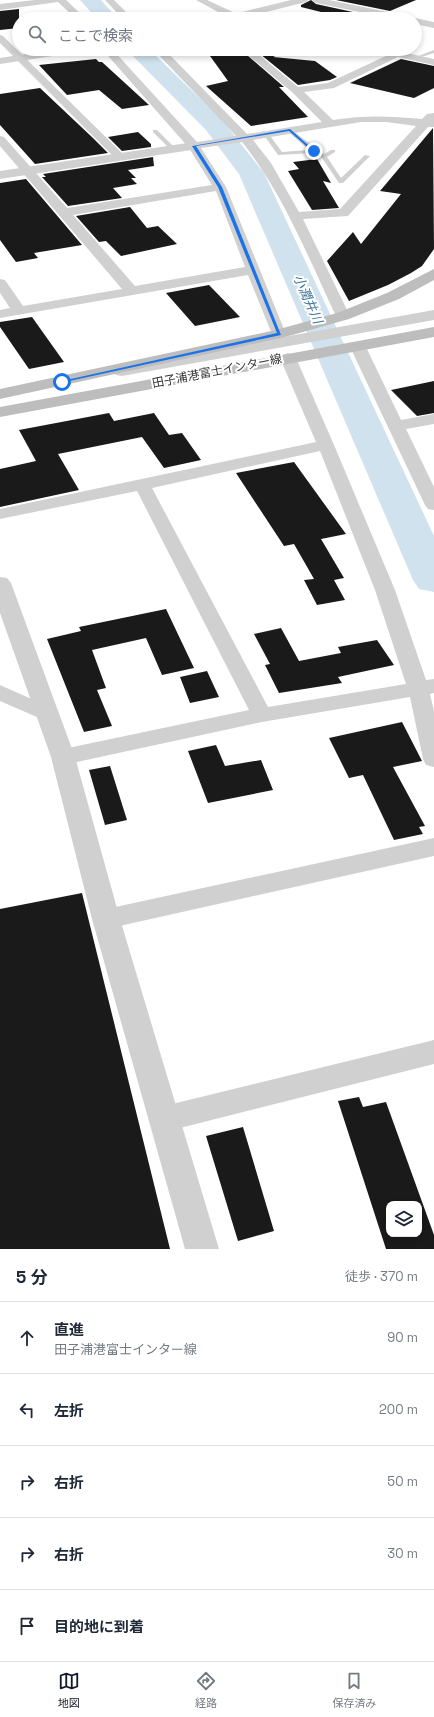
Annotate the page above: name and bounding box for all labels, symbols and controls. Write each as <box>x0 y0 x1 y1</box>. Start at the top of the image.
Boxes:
search box <box>12 12 422 56</box>
icon: search <box>26 23 48 45</box>
text: ここで検索 <box>58 26 133 45</box>
route end <box>305 142 323 160</box>
water label: 小潤井川 <box>290 272 327 328</box>
street label: 田子浦港富士インター線 <box>151 351 283 391</box>
route start <box>53 373 71 391</box>
map controls <box>386 1201 422 1237</box>
button: layers <box>386 1201 422 1237</box>
text: 5 分 <box>16 1266 48 1288</box>
text: 徒歩 · 370 m <box>345 1268 418 1285</box>
text: 直進 <box>54 1320 84 1339</box>
icon: ahead <box>16 1327 38 1349</box>
text: 90 m <box>387 1329 418 1346</box>
text: 田子浦港富士インター線 <box>54 1341 197 1358</box>
icon: left <box>16 1399 38 1421</box>
text: 左折 <box>54 1401 84 1420</box>
text: 200 m <box>379 1401 418 1418</box>
icon: right <box>16 1471 38 1493</box>
text: 右折 <box>54 1473 84 1492</box>
text: 50 m <box>387 1473 418 1490</box>
icon: right <box>16 1543 38 1565</box>
text: 右折 <box>54 1545 84 1564</box>
text: 30 m <box>387 1545 418 1562</box>
icon: arrive <box>16 1615 38 1637</box>
text: 目的地に到着 <box>54 1617 144 1636</box>
tab: 地図 <box>58 1670 80 1710</box>
tab: 経路 <box>195 1670 217 1710</box>
tab: 保存済み <box>332 1670 376 1710</box>

